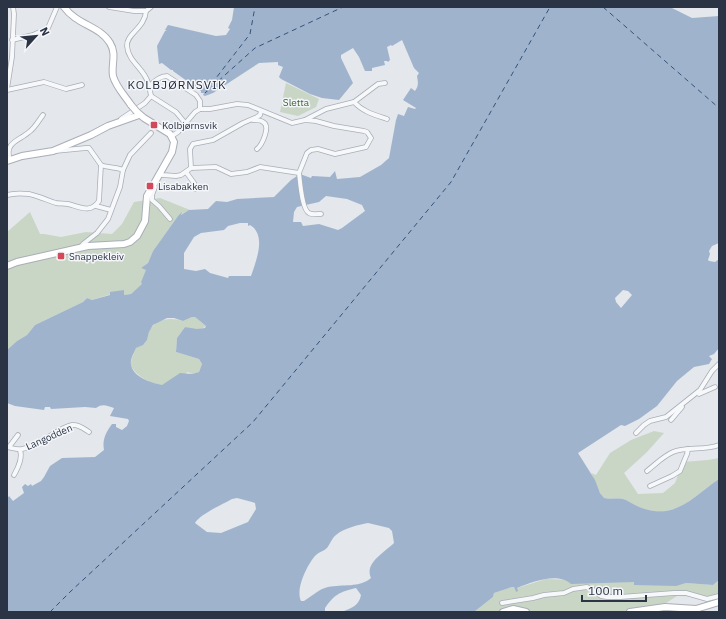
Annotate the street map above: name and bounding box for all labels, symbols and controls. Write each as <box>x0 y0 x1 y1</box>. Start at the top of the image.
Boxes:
north arrow <box>16 16 56 56</box>
text: N <box>37 25 53 38</box>
district label: KOLBJØRNSVIK <box>127 77 227 92</box>
park label: Sletta <box>283 96 310 109</box>
place label: Kolbjørnsvik <box>162 119 218 132</box>
marker: Kolbjørnsvik <box>149 120 159 130</box>
place label: Lisabakken <box>158 180 208 193</box>
marker: Lisabakken <box>145 181 155 191</box>
place label: Snappekleiv <box>69 250 124 263</box>
marker: Snappekleiv <box>56 251 66 261</box>
street label: Langodden <box>24 421 74 453</box>
scale bar <box>582 577 646 603</box>
text: 100 m <box>588 583 623 598</box>

